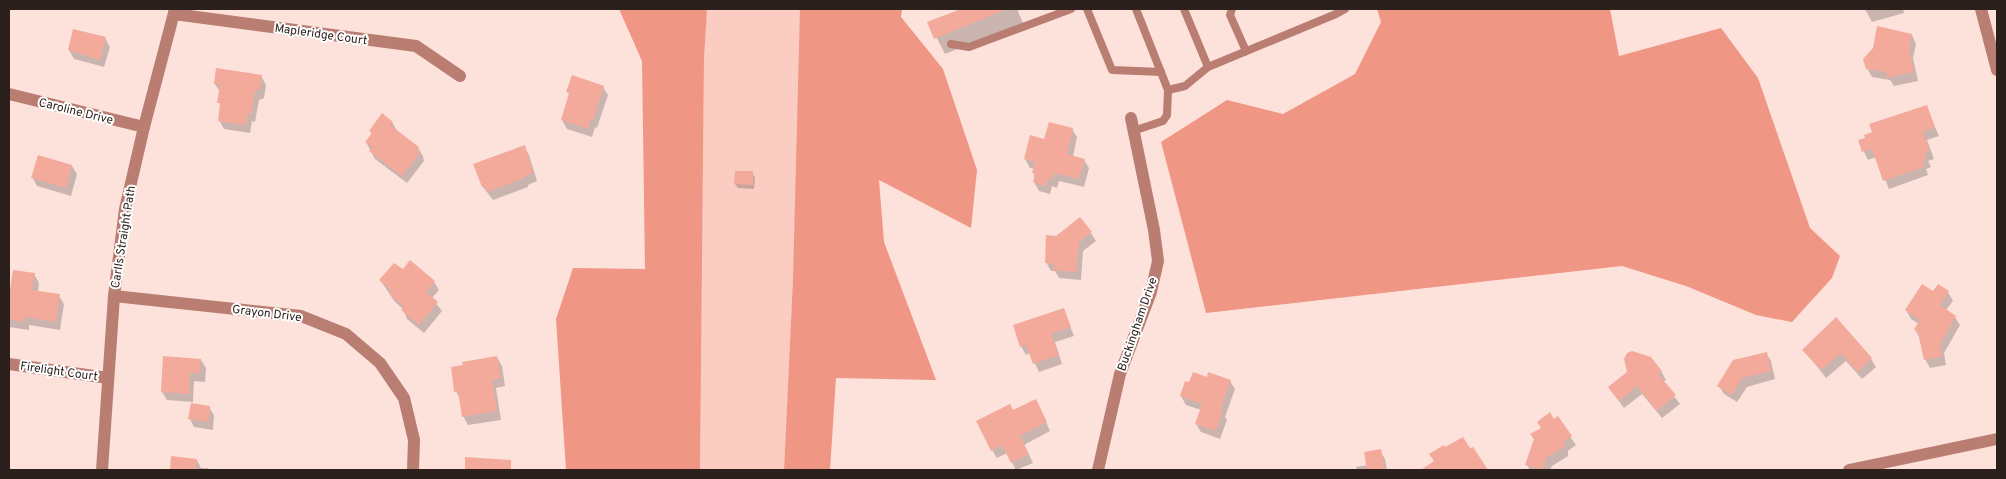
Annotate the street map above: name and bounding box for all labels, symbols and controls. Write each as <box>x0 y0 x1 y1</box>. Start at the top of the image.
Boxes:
street label: Mapleridge Court <box>274 21 368 49</box>
street label: Caroline Drive <box>37 95 115 129</box>
street label: Carlls Straight Path <box>108 185 140 290</box>
street label: Buckingham Drive <box>1114 275 1162 373</box>
street label: Grayon Drive <box>231 302 303 326</box>
street label: Firelight Court <box>19 359 99 385</box>

